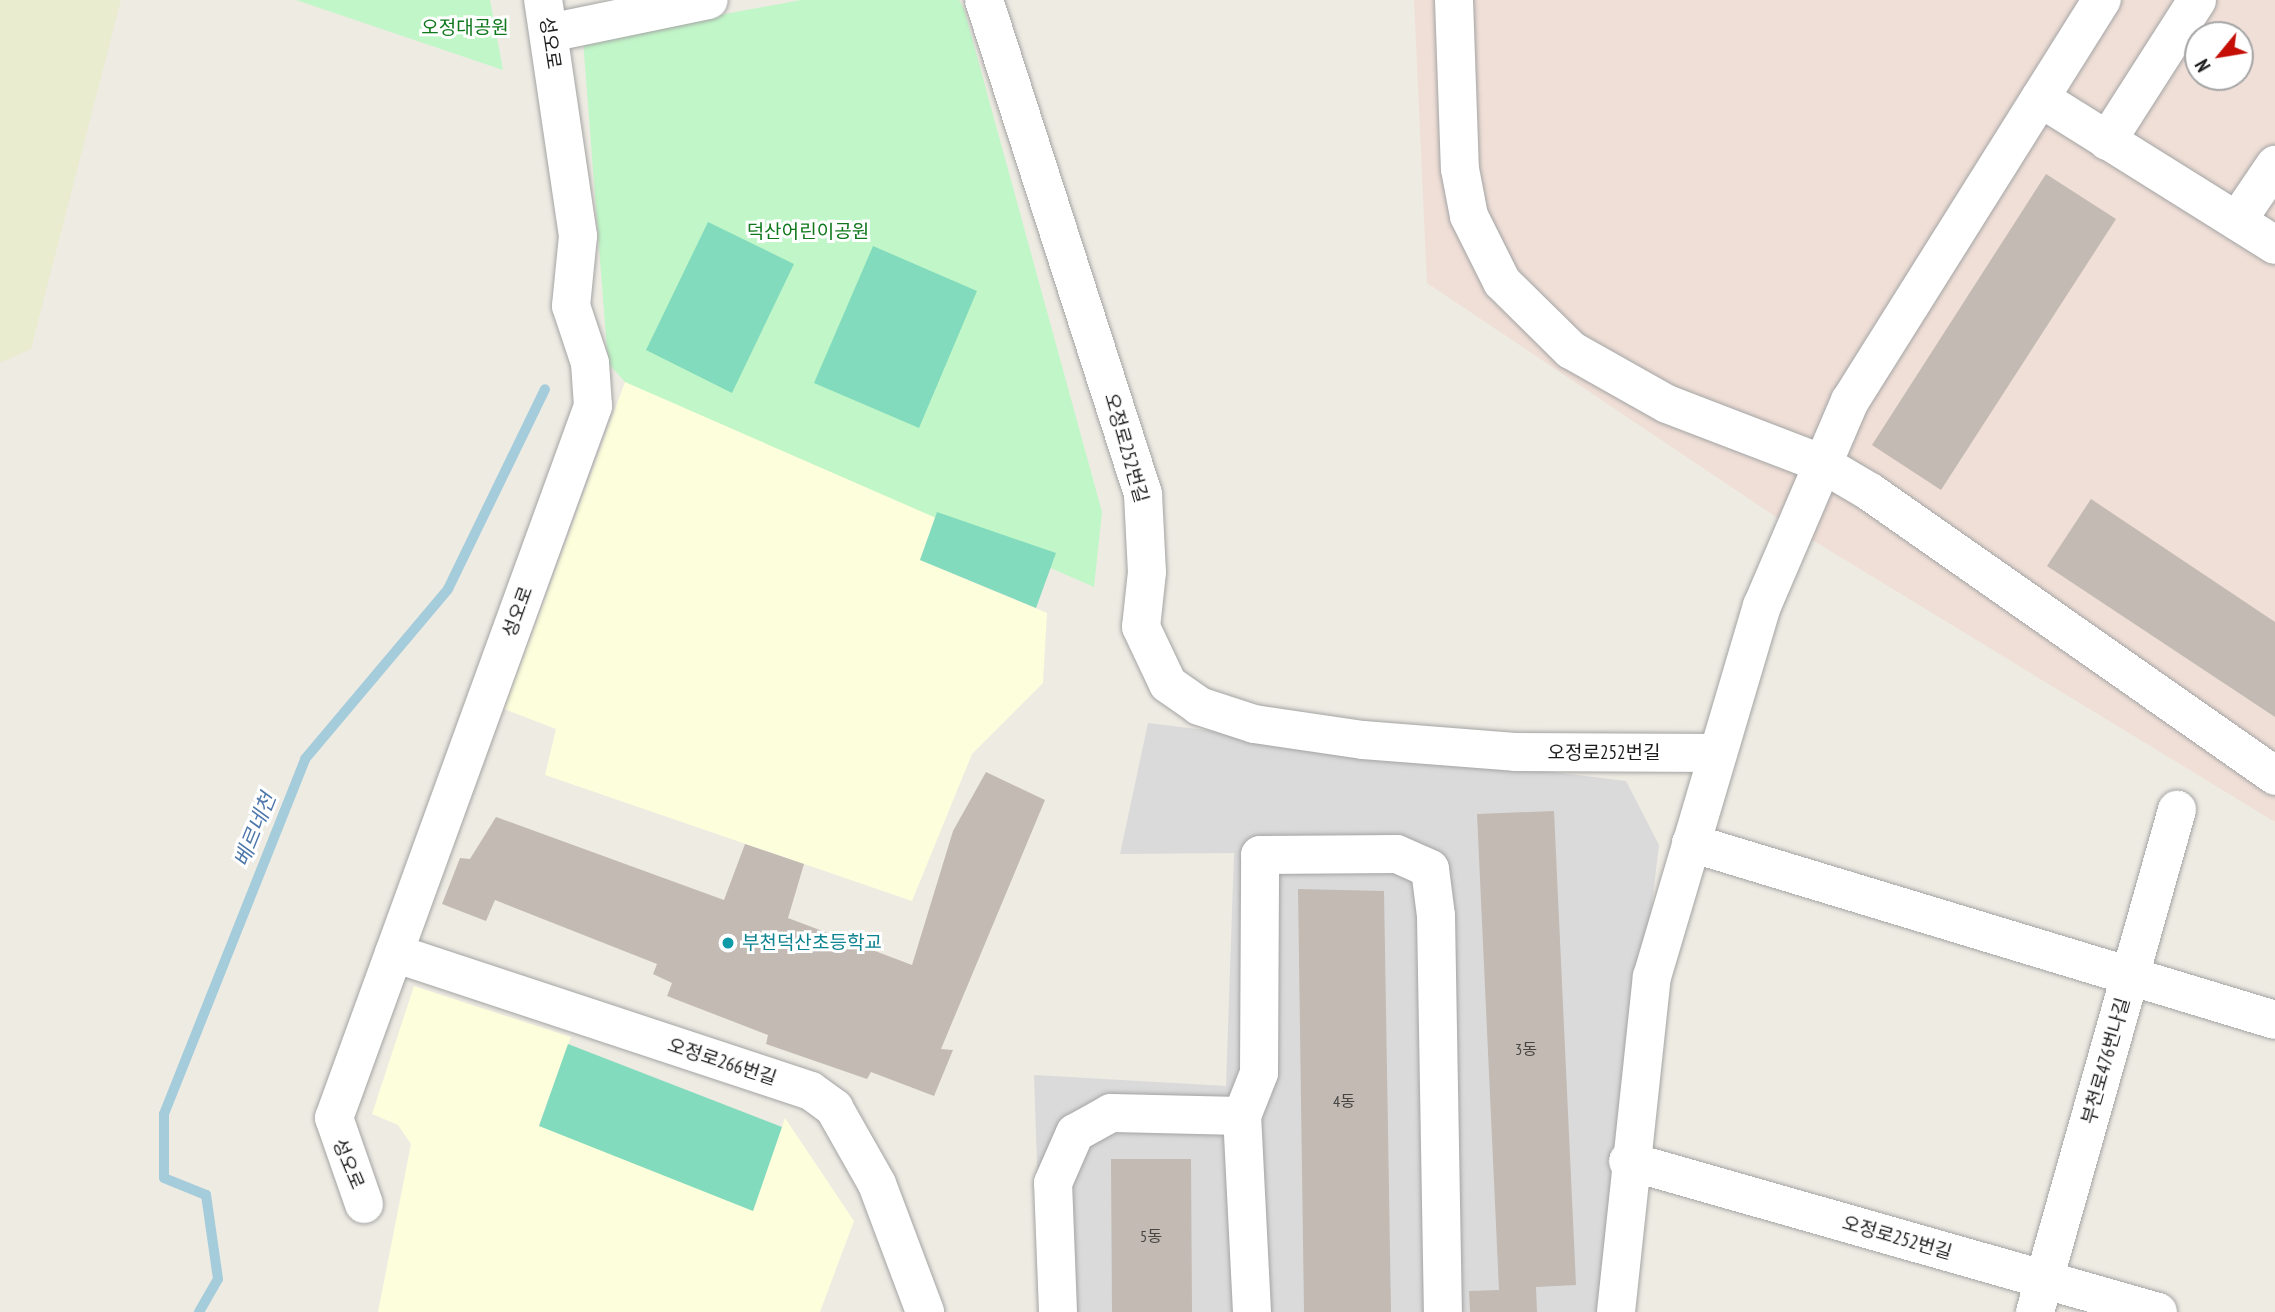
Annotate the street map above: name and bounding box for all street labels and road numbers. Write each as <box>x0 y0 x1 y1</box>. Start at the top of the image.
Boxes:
street label: 성오로 <box>535 15 565 71</box>
street label: 오정로252번길 <box>1099 391 1153 505</box>
street label: 성오로 <box>498 583 538 641</box>
street label: 오정로252번길 <box>1547 742 1661 764</box>
street label: 부천로476번나길 <box>2077 995 2135 1127</box>
street label: 오정로266번길 <box>665 1034 779 1090</box>
street label: 성오로 <box>327 1135 369 1193</box>
street label: 오정로252번길 <box>1840 1211 1954 1265</box>

